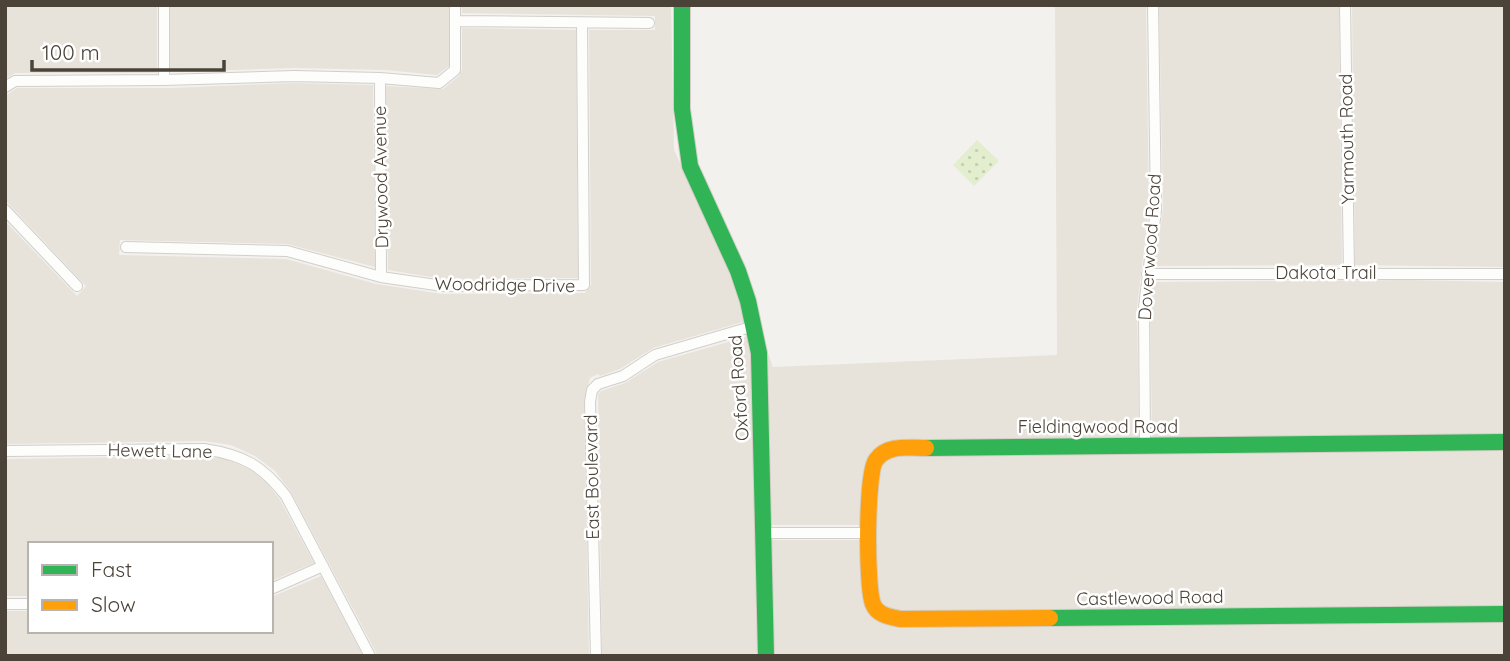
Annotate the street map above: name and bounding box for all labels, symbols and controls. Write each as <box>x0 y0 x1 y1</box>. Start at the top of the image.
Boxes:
scale bar <box>32 28 224 72</box>
text: 100 m <box>42 39 100 65</box>
street label: Yarmouth Road <box>1334 73 1359 205</box>
street label: Drywood Avenue <box>368 105 393 249</box>
street label: Doverwood Road <box>1133 173 1166 321</box>
street label: Dakota Trail <box>1275 261 1377 284</box>
street label: Woodridge Drive <box>434 272 576 297</box>
street label: Oxford Road <box>723 334 754 442</box>
street label: East Boulevard <box>579 414 604 540</box>
street label: Fieldingwood Road <box>1018 415 1178 438</box>
street label: Hewett Lane <box>107 438 213 463</box>
legend <box>28 542 273 633</box>
text: Fast <box>91 556 132 582</box>
street label: Castlewood Road <box>1076 585 1224 610</box>
text: Slow <box>91 591 136 617</box>

